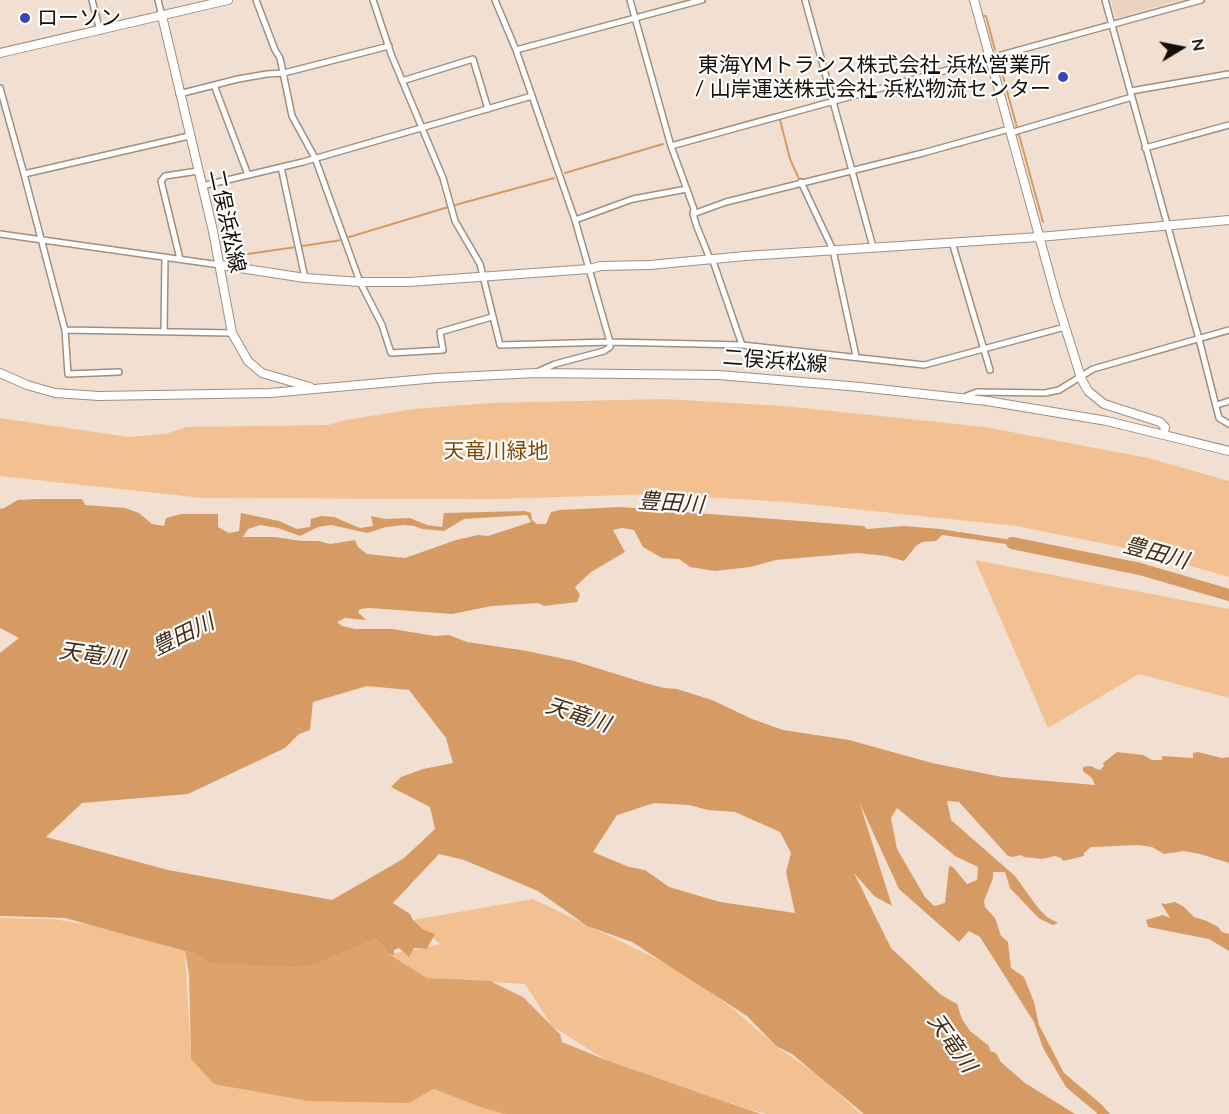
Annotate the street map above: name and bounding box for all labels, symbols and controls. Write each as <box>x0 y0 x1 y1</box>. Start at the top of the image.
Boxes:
place label: ローソン <box>37 5 121 31</box>
marker: ローソン <box>18 11 32 25</box>
north arrow <box>1151 18 1211 78</box>
text: N <box>1189 37 1210 52</box>
place label: 東海YMトランス株式会社 浜松営業所 / 山岸運送株式会社 浜松物流センター <box>695 52 1051 102</box>
marker: 東海YMトランス株式会社 浜松営業所 / 山岸運送株式会社 浜松物流センター <box>1056 70 1070 84</box>
street label: 二俣浜松線 <box>204 167 250 275</box>
street label: 二俣浜松線 <box>722 345 828 377</box>
park label: 天竜川緑地 <box>444 438 548 464</box>
water label: 豊田川 <box>637 488 705 518</box>
water label: 豊田川 <box>1121 532 1191 574</box>
water label: 豊田川 <box>148 609 218 661</box>
water label: 天竜川 <box>57 637 127 673</box>
water label: 天竜川 <box>543 692 613 738</box>
water label: 天竜川 <box>922 1008 982 1078</box>

